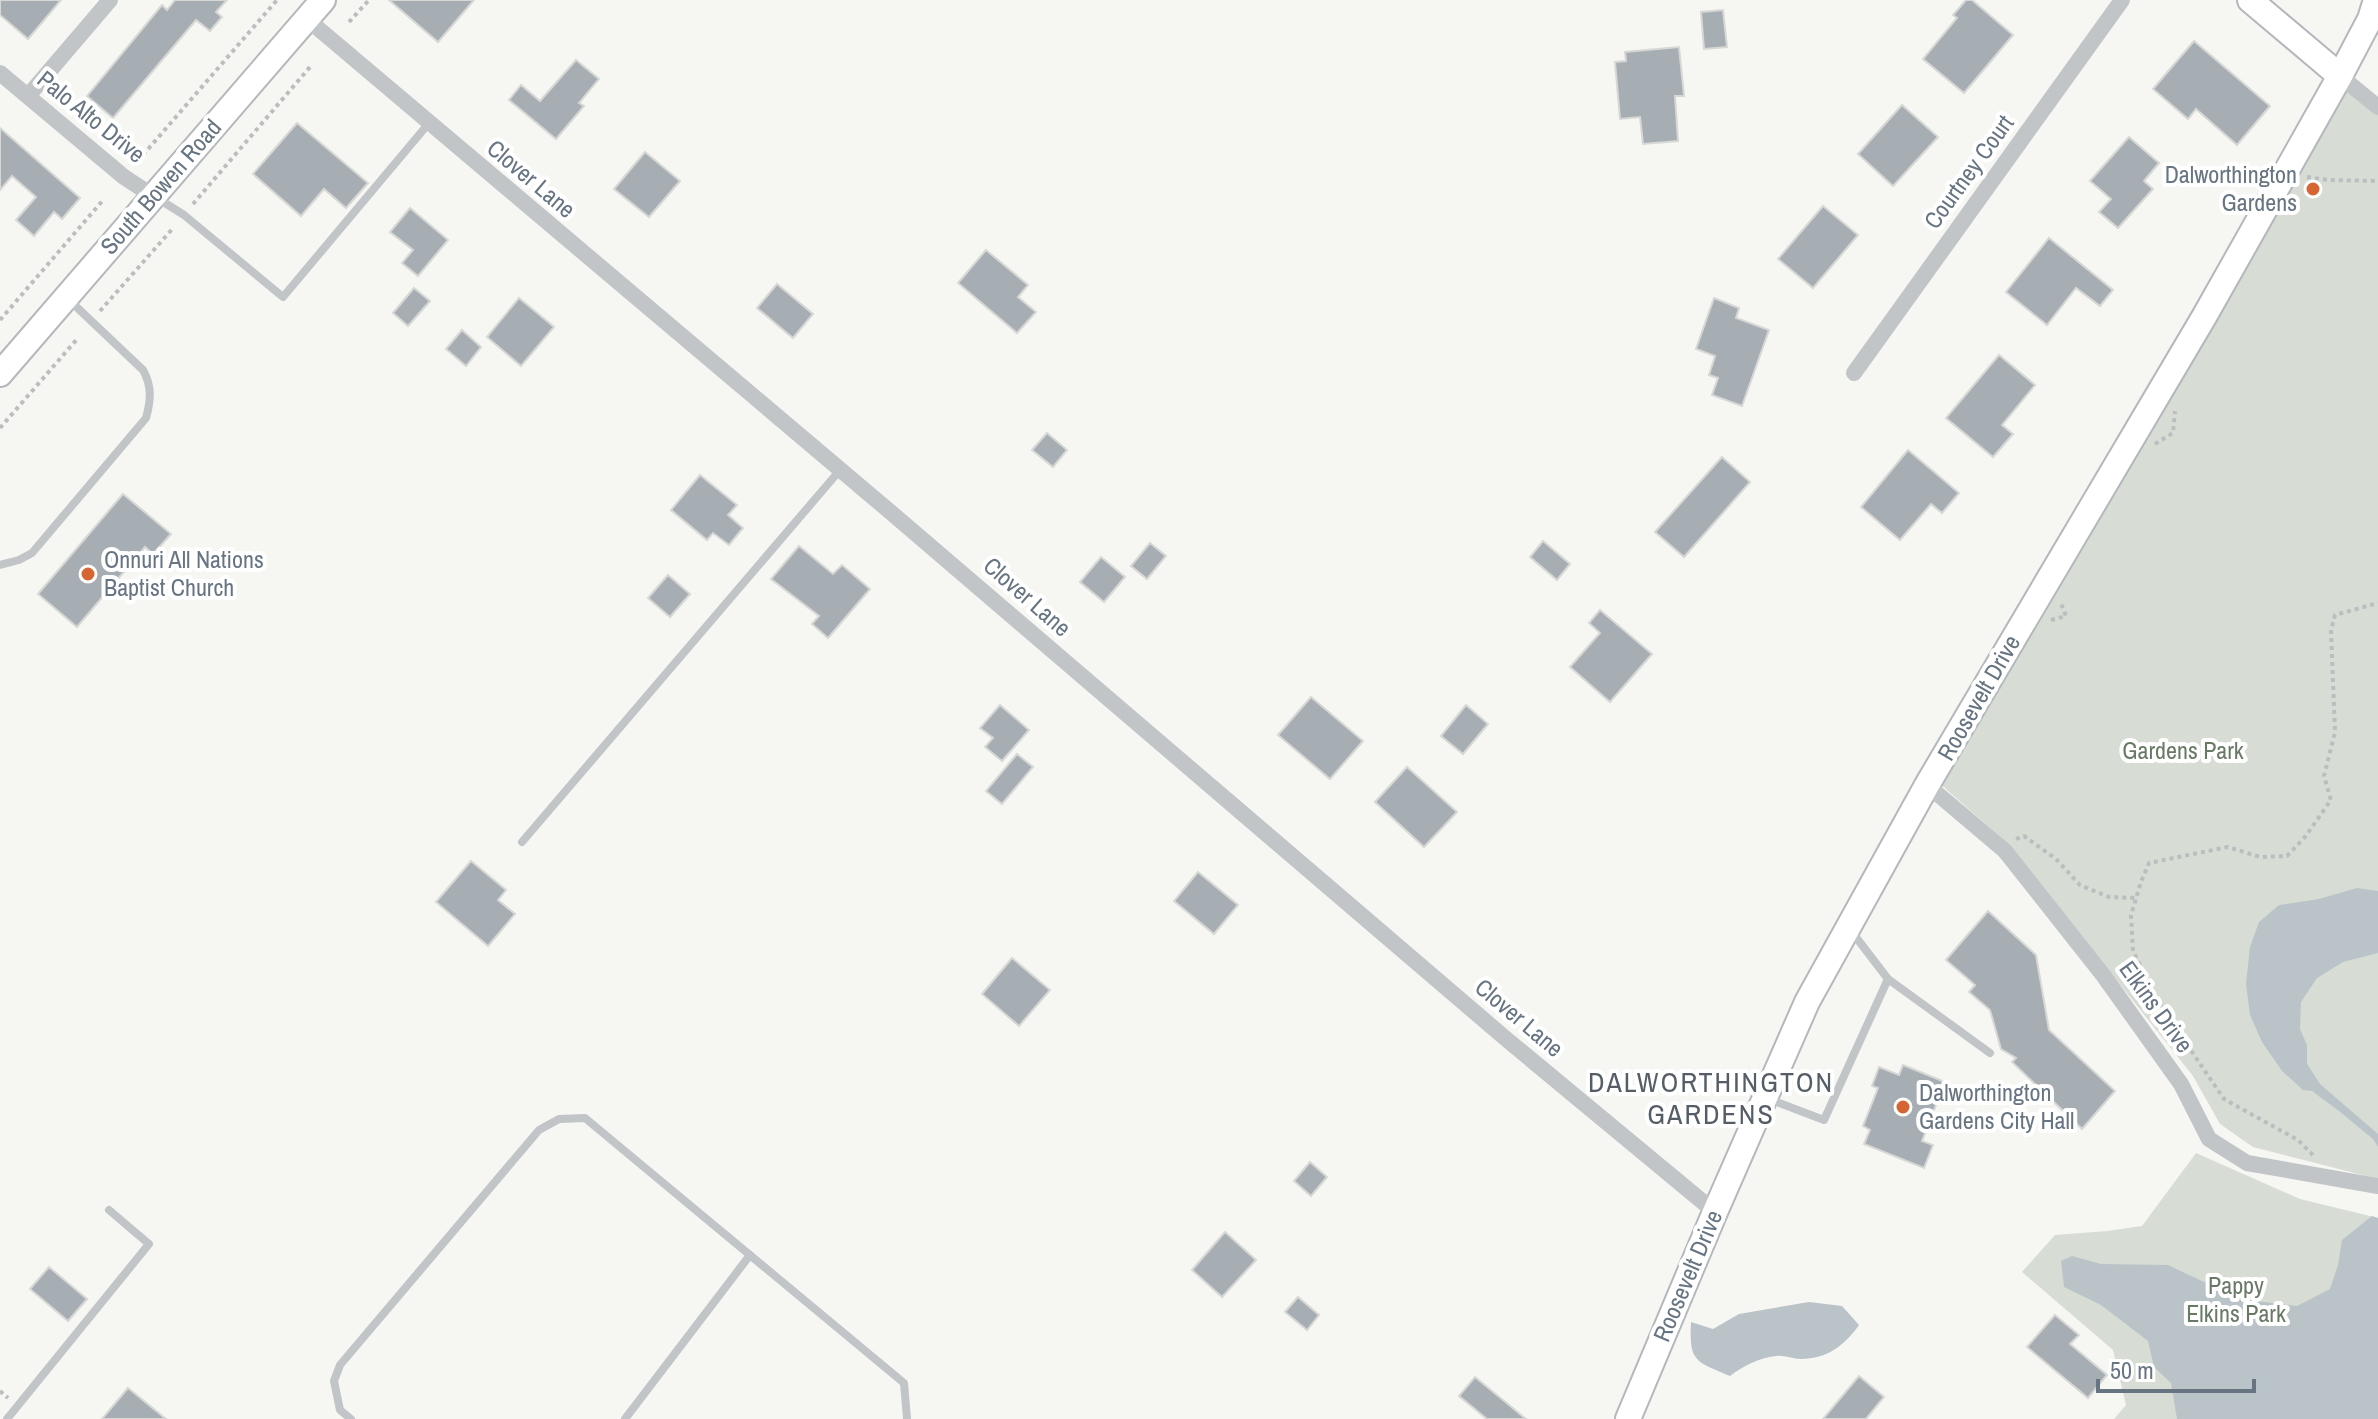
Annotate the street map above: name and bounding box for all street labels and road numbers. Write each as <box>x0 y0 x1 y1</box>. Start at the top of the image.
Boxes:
street label: Palo Alto Drive <box>31 63 152 170</box>
street label: Courtney Court <box>1916 108 2021 235</box>
street label: South Bowen Road <box>93 112 228 261</box>
street label: Clover Lane <box>481 132 583 225</box>
street label: Clover Lane <box>977 549 1078 643</box>
street label: Roosevelt Drive <box>1929 629 2027 766</box>
street label: Elkins Drive <box>2113 954 2201 1059</box>
street label: Clover Lane <box>1469 971 1571 1064</box>
street label: Roosevelt Drive <box>1645 1205 1729 1346</box>

